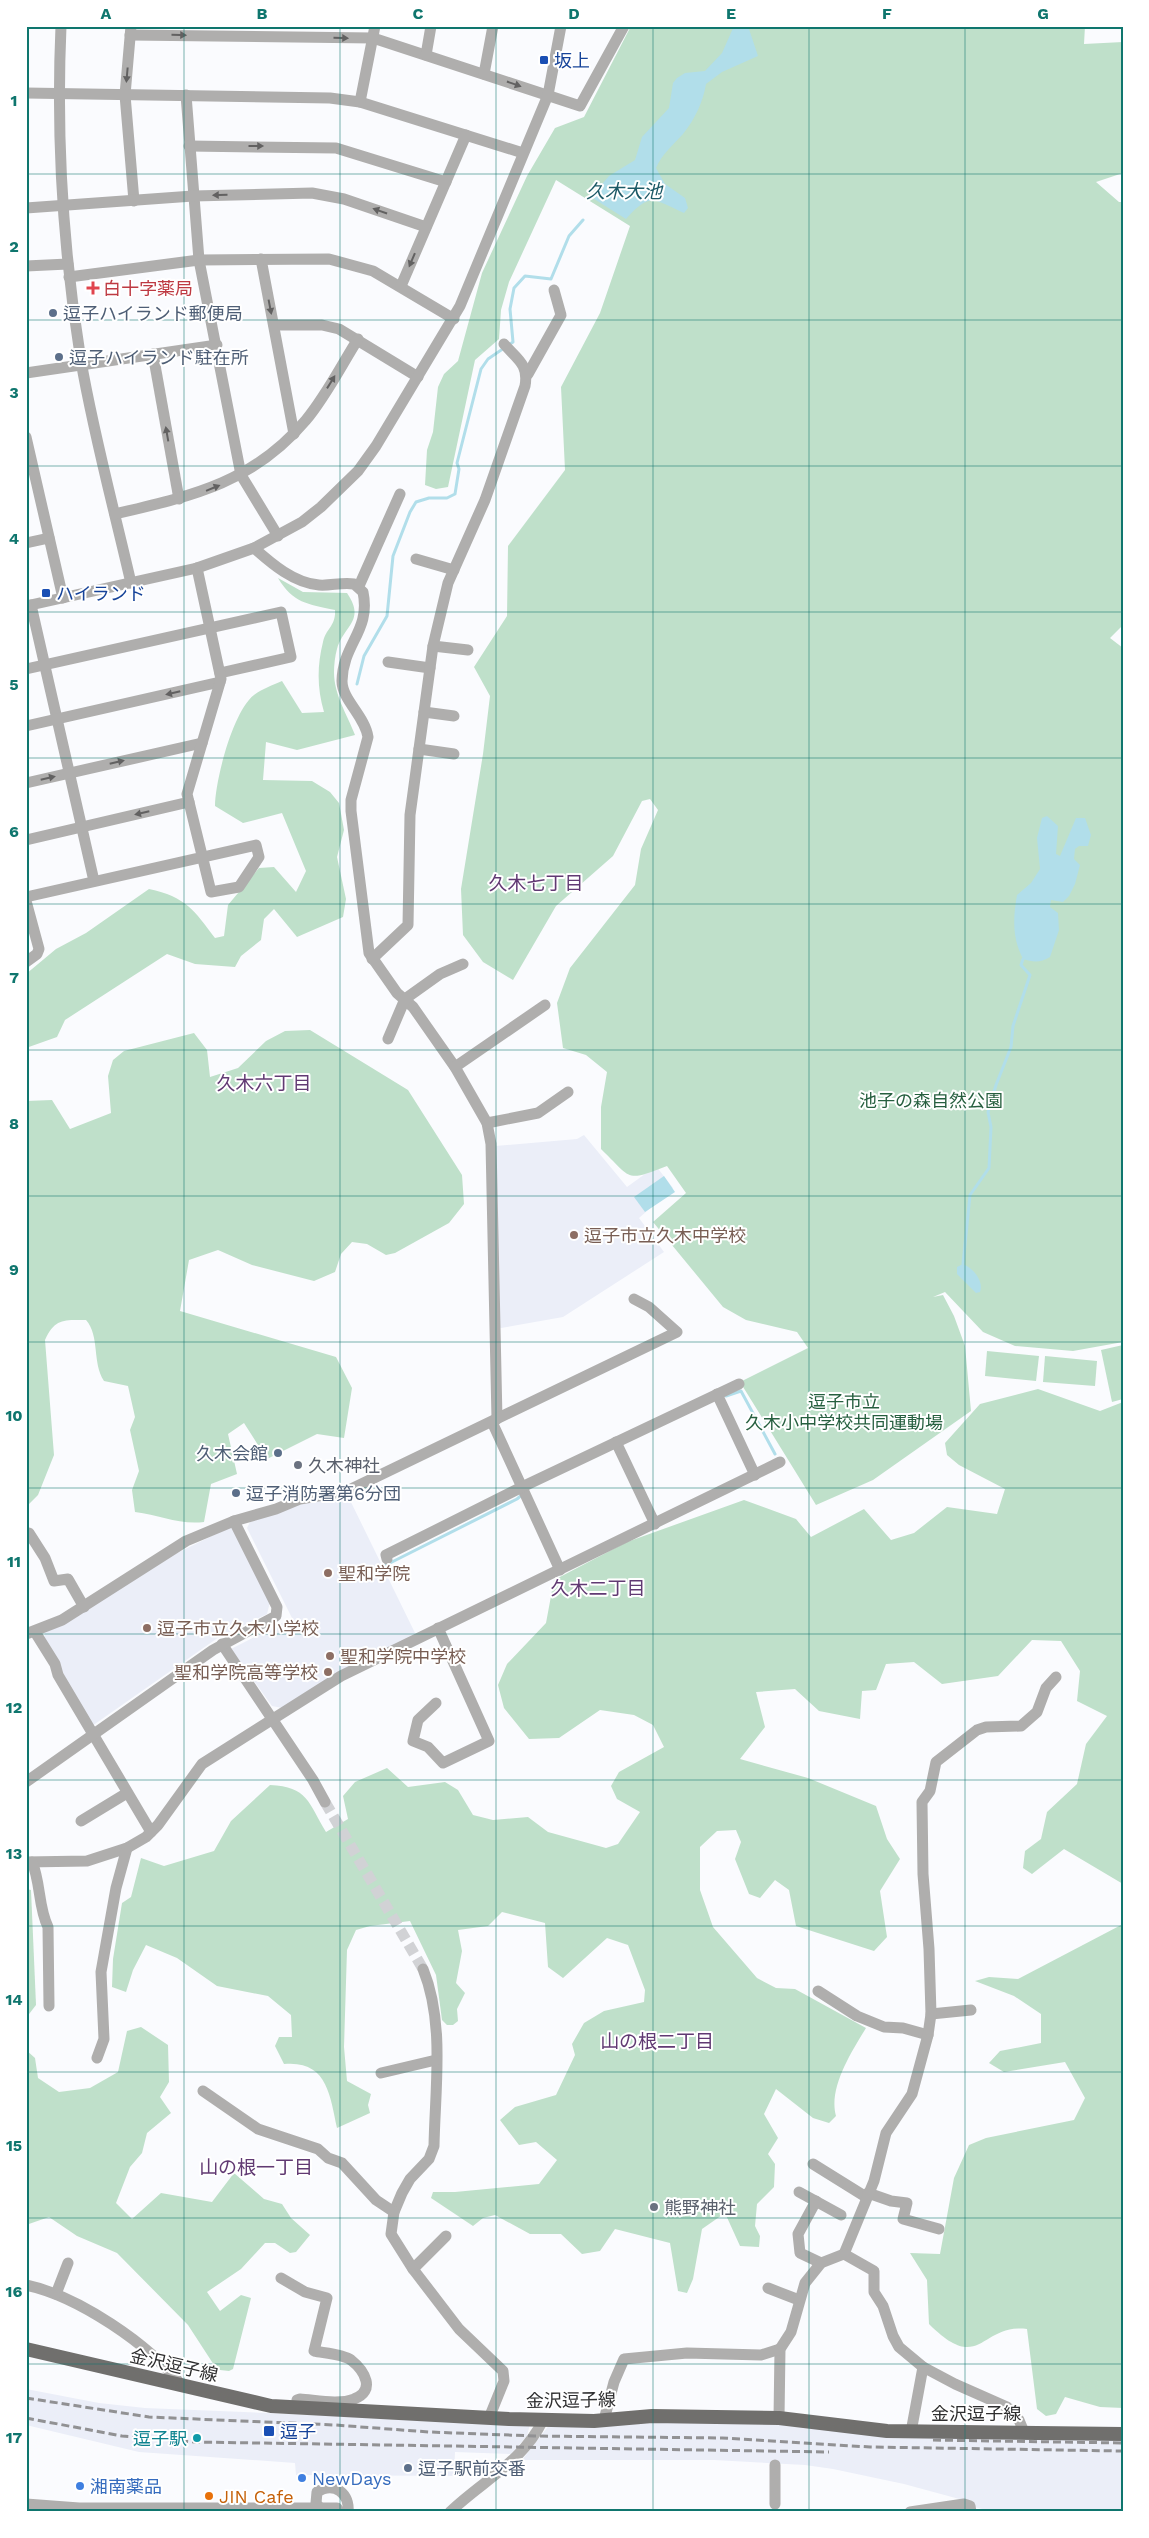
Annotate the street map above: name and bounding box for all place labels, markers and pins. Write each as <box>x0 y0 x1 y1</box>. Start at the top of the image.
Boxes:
place label: 坂上 <box>554 50 590 71</box>
marker: 坂上 <box>538 54 550 66</box>
place label: 白十字薬局 <box>103 278 193 299</box>
marker: 白十字薬局 <box>87 282 99 294</box>
place label: 逗子ハイランド郵便局 <box>63 303 243 324</box>
marker: 逗子ハイランド郵便局 <box>47 307 59 319</box>
place label: 逗子ハイランド駐在所 <box>69 347 249 368</box>
marker: 逗子ハイランド駐在所 <box>53 351 65 363</box>
place label: ハイランド <box>56 583 146 604</box>
marker: ハイランド <box>40 587 52 599</box>
place label: 逗子市立久木中学校 <box>584 1225 746 1246</box>
marker: 逗子市立久木中学校 <box>568 1229 580 1241</box>
place label: 久木会館 <box>196 1443 268 1464</box>
marker: 久木会館 <box>272 1447 284 1459</box>
place label: 久木神社 <box>308 1455 380 1476</box>
marker: 久木神社 <box>292 1459 304 1471</box>
place label: 逗子消防署第6分団 <box>246 1483 401 1504</box>
marker: 逗子消防署第6分団 <box>230 1487 242 1499</box>
place label: 聖和学院 <box>338 1563 410 1584</box>
marker: 聖和学院 <box>322 1567 334 1579</box>
place label: 逗子市立久木小学校 <box>157 1618 319 1639</box>
marker: 逗子市立久木小学校 <box>141 1622 153 1634</box>
place label: 聖和学院中学校 <box>340 1646 466 1667</box>
marker: 聖和学院中学校 <box>324 1650 336 1662</box>
place label: 聖和学院高等学校 <box>174 1662 318 1683</box>
marker: 聖和学院高等学校 <box>322 1666 334 1678</box>
place label: 熊野神社 <box>664 2197 736 2218</box>
marker: 熊野神社 <box>648 2201 660 2213</box>
place label: 逗子 <box>280 2421 316 2442</box>
marker: 逗子 <box>262 2424 276 2438</box>
place label: 逗子駅 <box>133 2428 187 2449</box>
marker: 逗子駅 <box>191 2432 203 2444</box>
place label: 逗子駅前交番 <box>418 2458 526 2479</box>
marker: 逗子駅前交番 <box>402 2462 414 2474</box>
place label: NewDays <box>312 2468 391 2489</box>
marker: NewDays <box>296 2472 308 2484</box>
place label: 湘南薬品 <box>90 2476 162 2497</box>
marker: 湘南薬品 <box>74 2480 86 2492</box>
place label: JIN Cafe <box>219 2486 294 2507</box>
marker: JIN Cafe <box>203 2490 215 2502</box>

